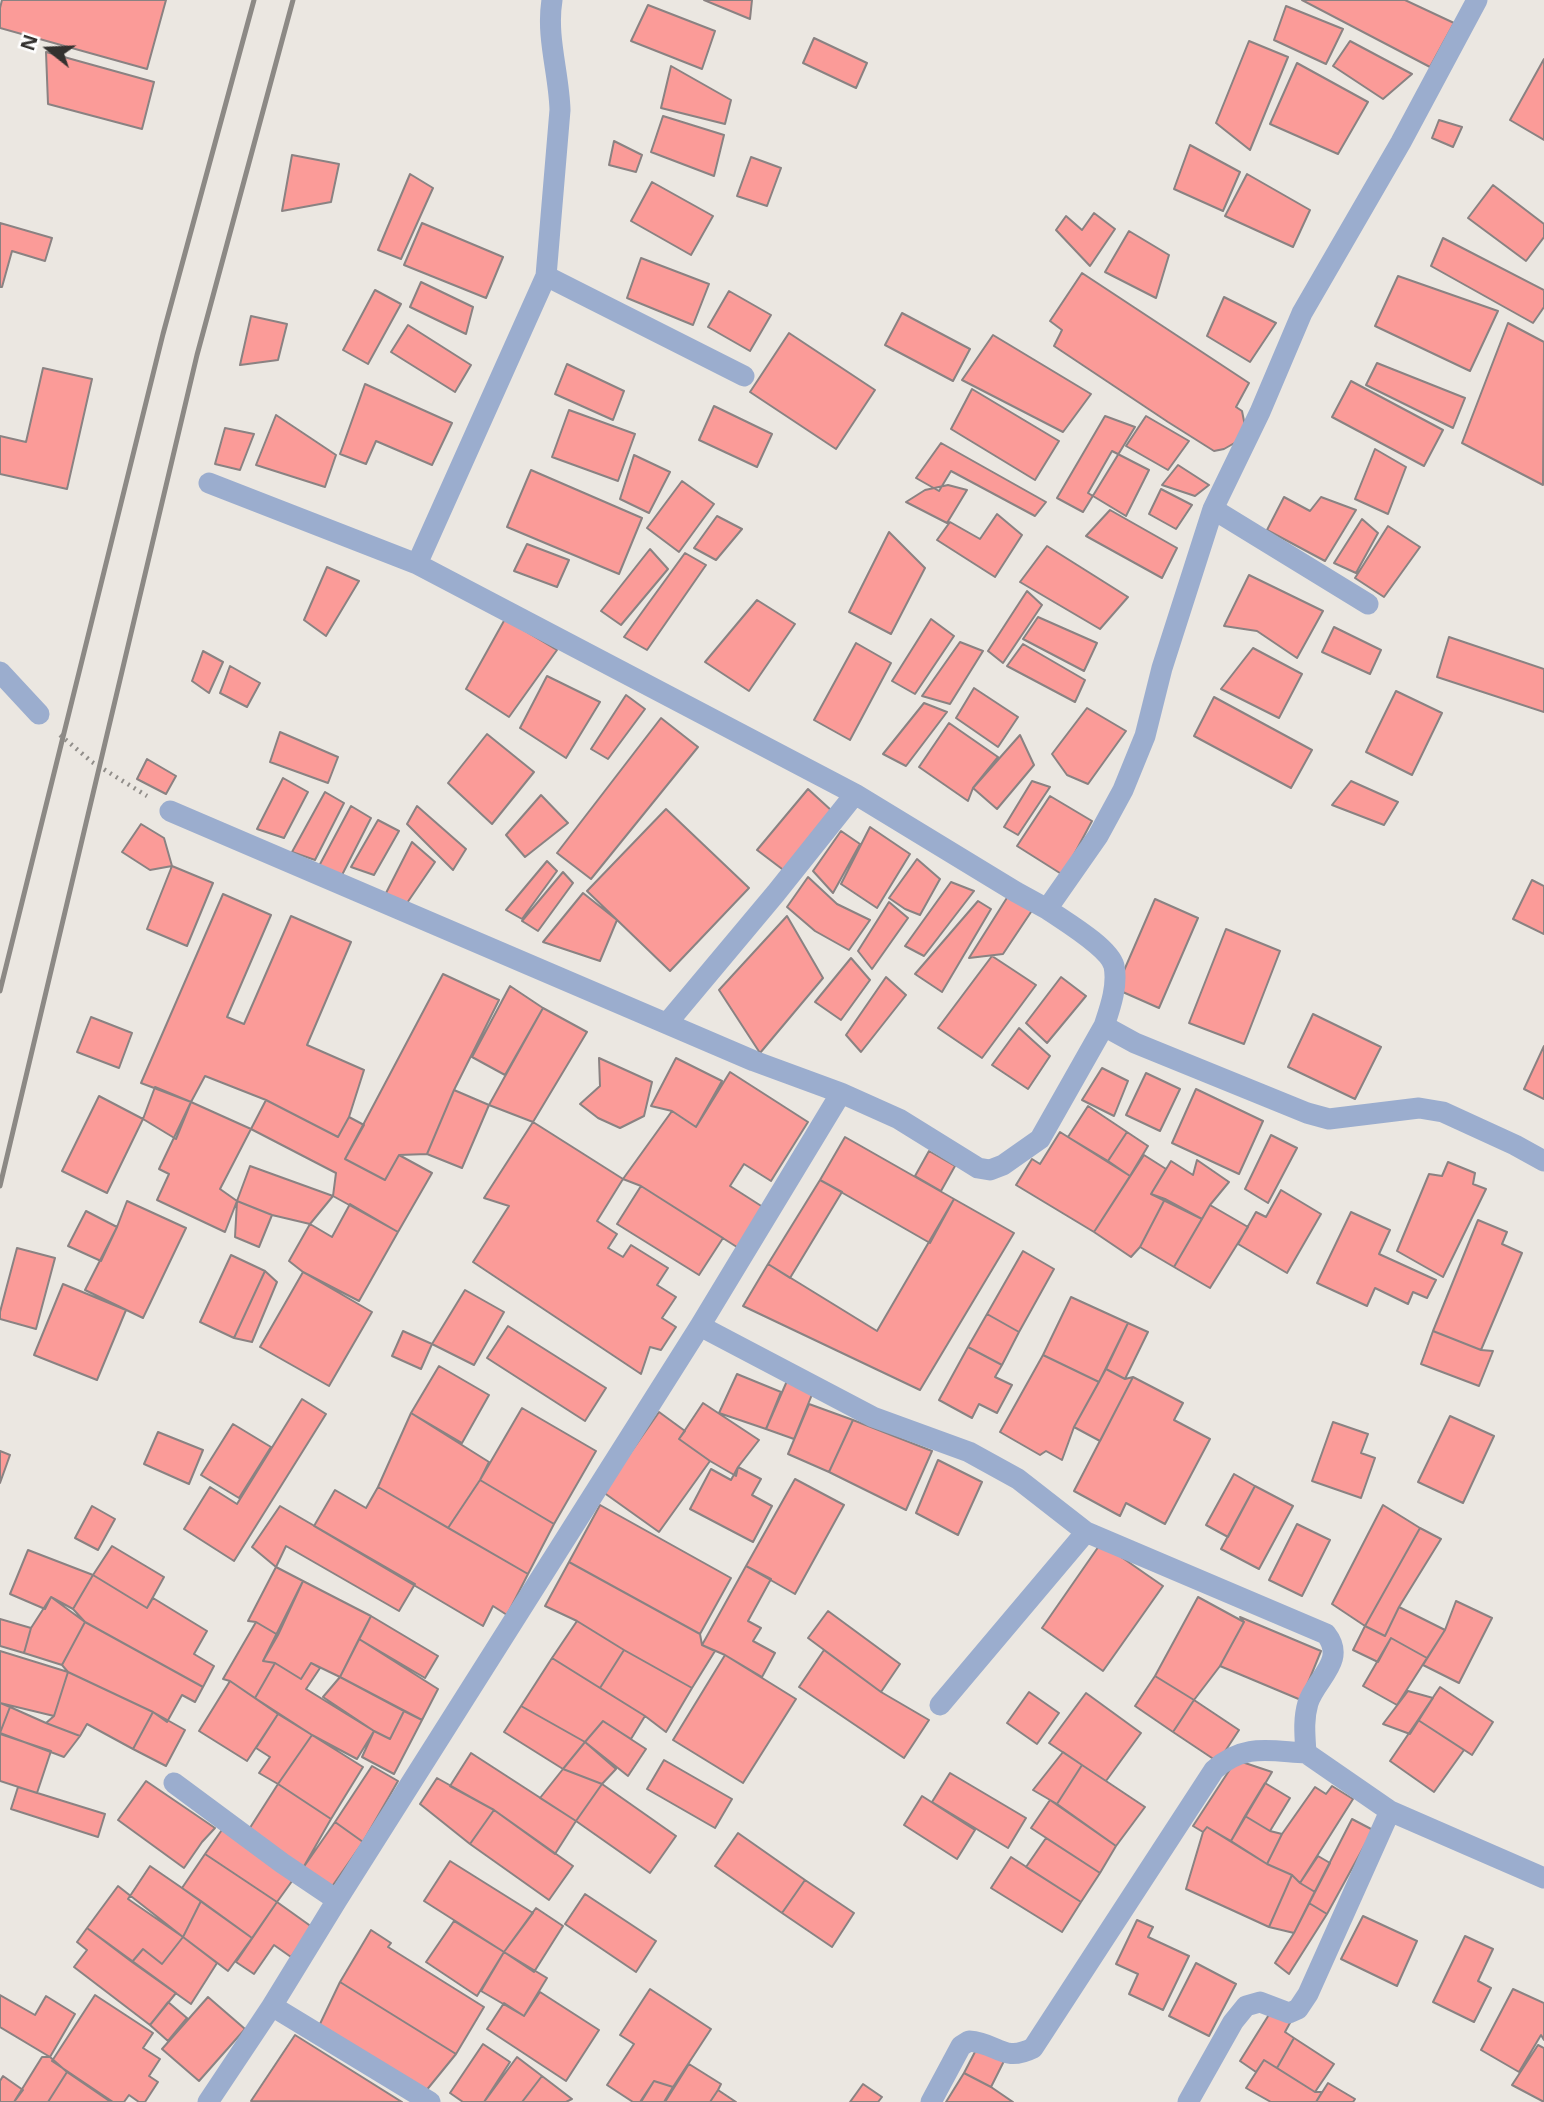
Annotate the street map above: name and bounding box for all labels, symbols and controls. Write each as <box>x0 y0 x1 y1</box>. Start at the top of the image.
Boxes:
north arrow <box>14 14 84 84</box>
text: N <box>14 31 44 54</box>

